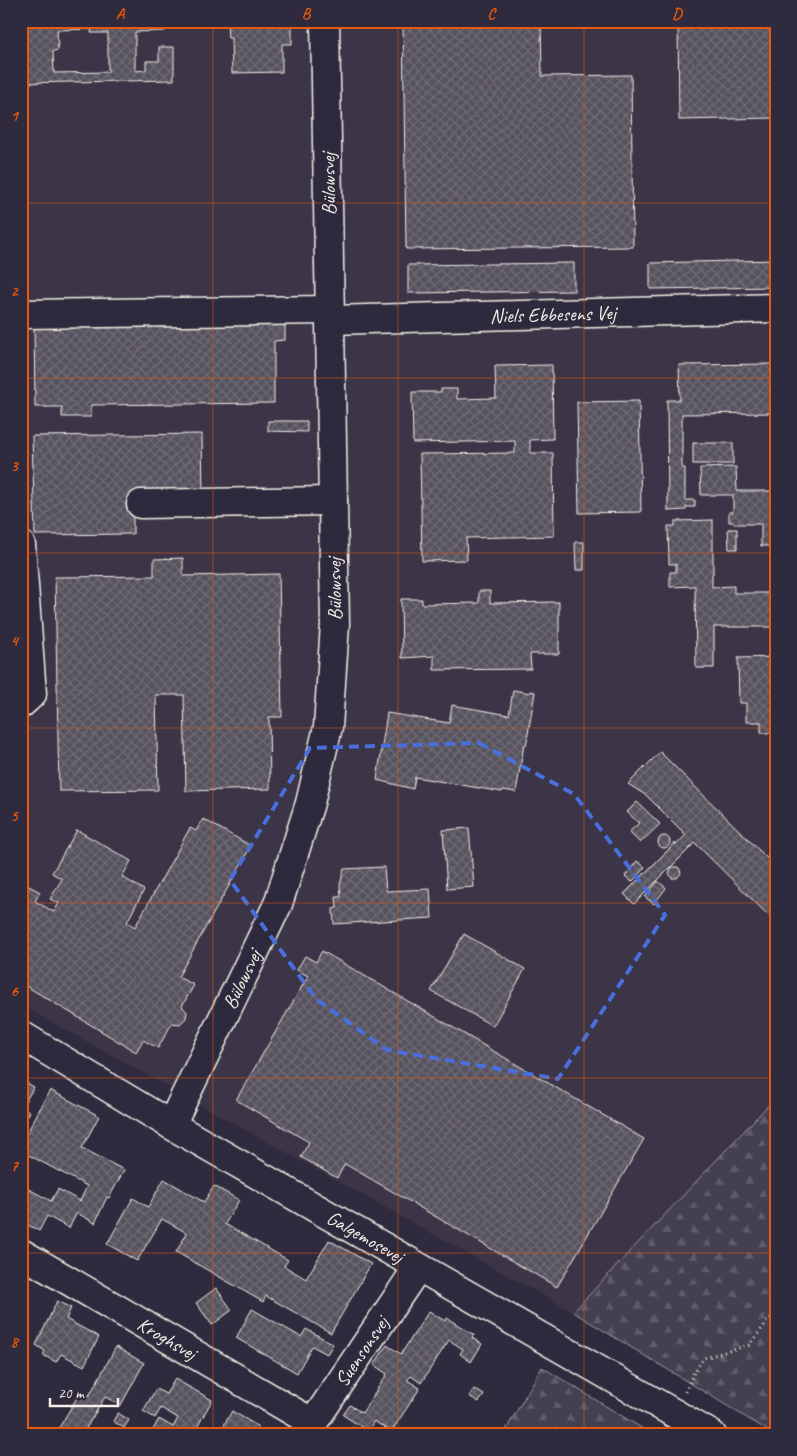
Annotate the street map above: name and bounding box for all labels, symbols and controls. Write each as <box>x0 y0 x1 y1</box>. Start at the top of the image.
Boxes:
text: A <box>116 4 126 24</box>
text: B <box>302 4 312 24</box>
text: C <box>487 4 497 24</box>
text: D <box>672 4 683 24</box>
text: 1 <box>10 106 19 126</box>
street label: Bülowsvej <box>315 150 342 216</box>
text: 2 <box>10 281 19 301</box>
street label: Niels Ebbesens Vej <box>490 300 619 329</box>
text: 3 <box>10 456 19 476</box>
street label: Bülowsvej <box>321 555 348 621</box>
text: 4 <box>10 631 19 651</box>
text: 5 <box>11 806 20 826</box>
street label: Bülowsvej <box>217 943 268 1013</box>
text: 6 <box>10 981 19 1001</box>
text: 7 <box>10 1156 19 1176</box>
street label: Galgemosevej <box>322 1205 410 1270</box>
street label: Suensonsvej <box>329 1310 395 1391</box>
street label: Kroghsvej <box>133 1311 203 1366</box>
text: 8 <box>10 1332 19 1352</box>
scale bar <box>50 1376 118 1408</box>
text: 20 m <box>58 1384 85 1403</box>

